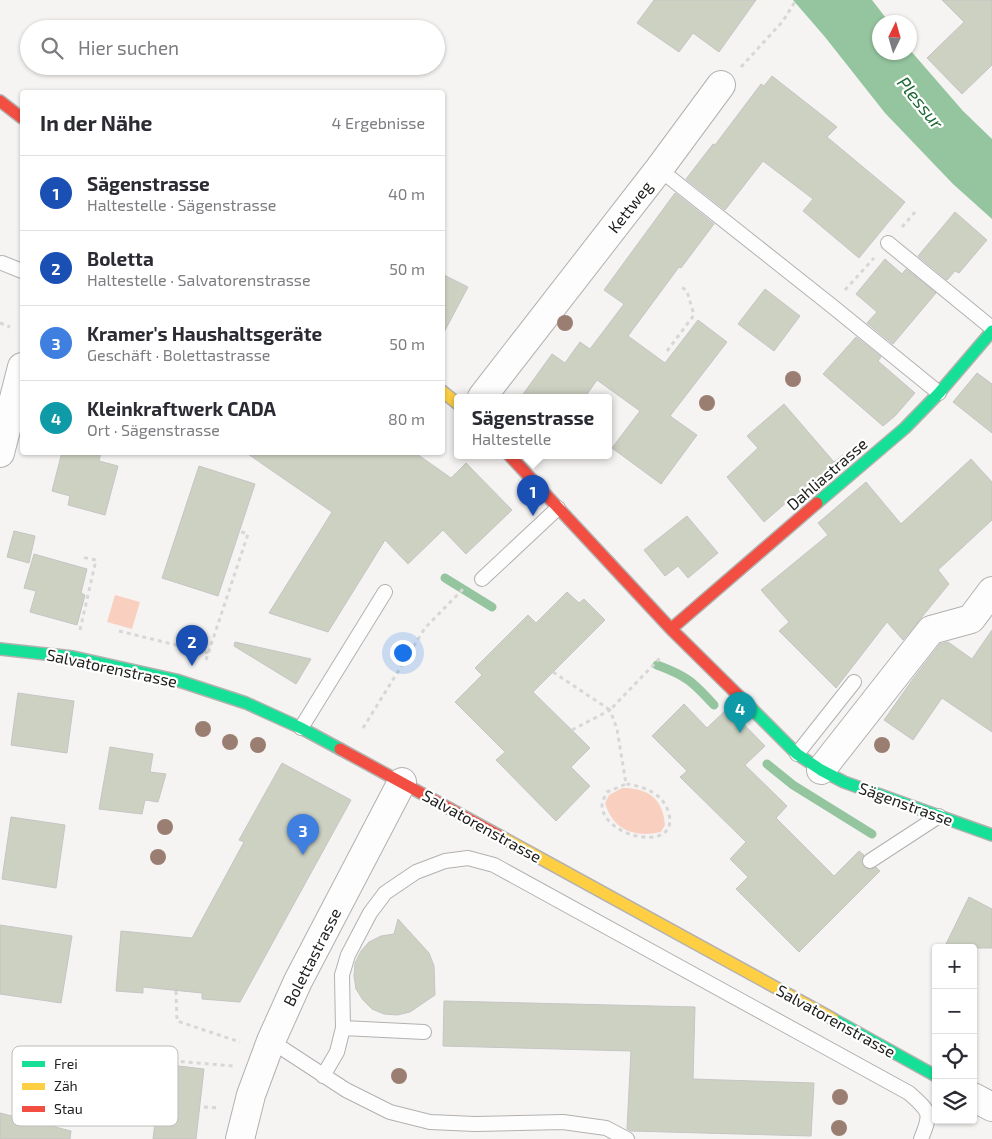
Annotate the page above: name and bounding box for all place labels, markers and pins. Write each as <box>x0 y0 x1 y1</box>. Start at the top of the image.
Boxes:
pin: 1 <box>517 475 549 516</box>
pin: 2 <box>176 625 208 666</box>
pin: 4 <box>724 692 756 733</box>
pin: 3 <box>287 814 319 855</box>

